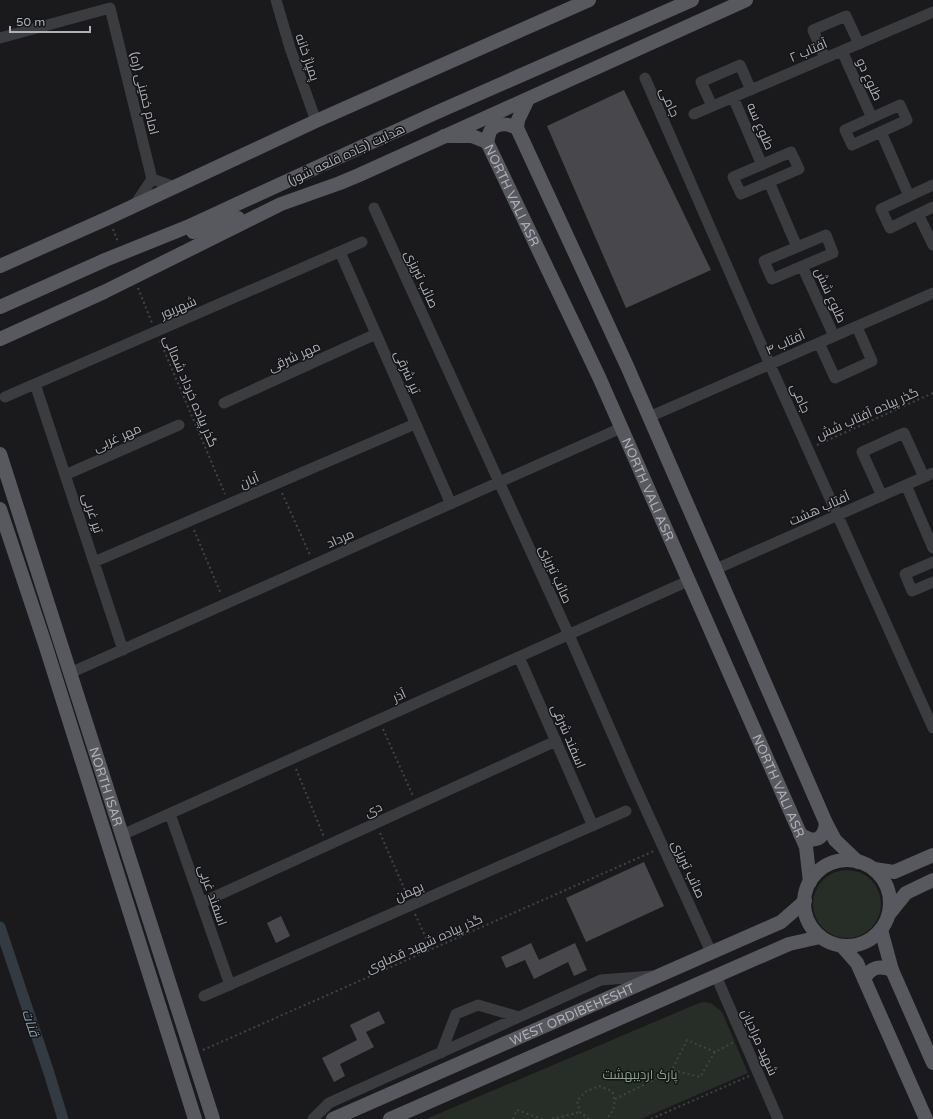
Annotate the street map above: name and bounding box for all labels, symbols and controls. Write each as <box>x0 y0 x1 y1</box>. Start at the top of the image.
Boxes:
scale bar <box>10 8 90 34</box>
text: 50 m <box>16 15 45 29</box>
street label: پمپاژ خانه <box>291 32 323 84</box>
street label: آفتاب ۲ <box>787 36 830 66</box>
street label: امام خمینی (ره) <box>125 50 162 137</box>
street label: طلوع دو <box>853 56 886 103</box>
street label: جامی <box>655 85 683 120</box>
street label: طلوع سه <box>743 100 777 153</box>
street label: هدایت (جاده قلعه شور) <box>285 121 408 189</box>
street label: NORTH VALI ASR <box>480 142 543 249</box>
street label: صائب تبریزی <box>401 248 441 311</box>
street label: طلوع شش <box>811 265 849 325</box>
street label: شهریور <box>157 293 199 323</box>
street label: آفتاب ۴ <box>763 327 808 359</box>
street label: گذر پیاده خرداد شمالی <box>158 333 221 450</box>
street label: مهر شرقی <box>266 338 323 375</box>
street label: تیر شرقی <box>390 348 424 397</box>
street label: جامی <box>786 381 814 416</box>
street label: گذر پیاده آفتاب شش <box>814 384 922 445</box>
street label: مهر غربی <box>91 420 144 456</box>
street label: NORTH VALI ASR <box>618 435 677 544</box>
street label: آبان <box>237 470 262 492</box>
street label: آفتاب هشت <box>787 488 853 529</box>
street label: تیر غربی <box>78 491 106 536</box>
street label: مرداد <box>324 526 357 552</box>
street label: صائب تبریزی <box>535 543 575 606</box>
street label: آذر <box>389 686 409 706</box>
street label: اسفند شرقی <box>547 702 589 771</box>
street label: NORTH VALI ASR <box>748 732 808 840</box>
street label: NORTH ISAR <box>85 745 126 828</box>
street label: دی <box>362 799 385 821</box>
street label: صائب تبریزی <box>668 838 708 901</box>
street label: اسفند غربی <box>194 863 230 928</box>
street label: بهمن <box>392 879 426 905</box>
street label: گذر پیاده شهید قضاوی <box>364 911 486 978</box>
street label: WEST ORDIBEHESHT <box>507 980 637 1049</box>
water label: قنات <box>18 1007 43 1040</box>
street label: شهید مرادیان <box>737 1007 781 1078</box>
park label: پارک اردیبهشت <box>602 1067 678 1084</box>

